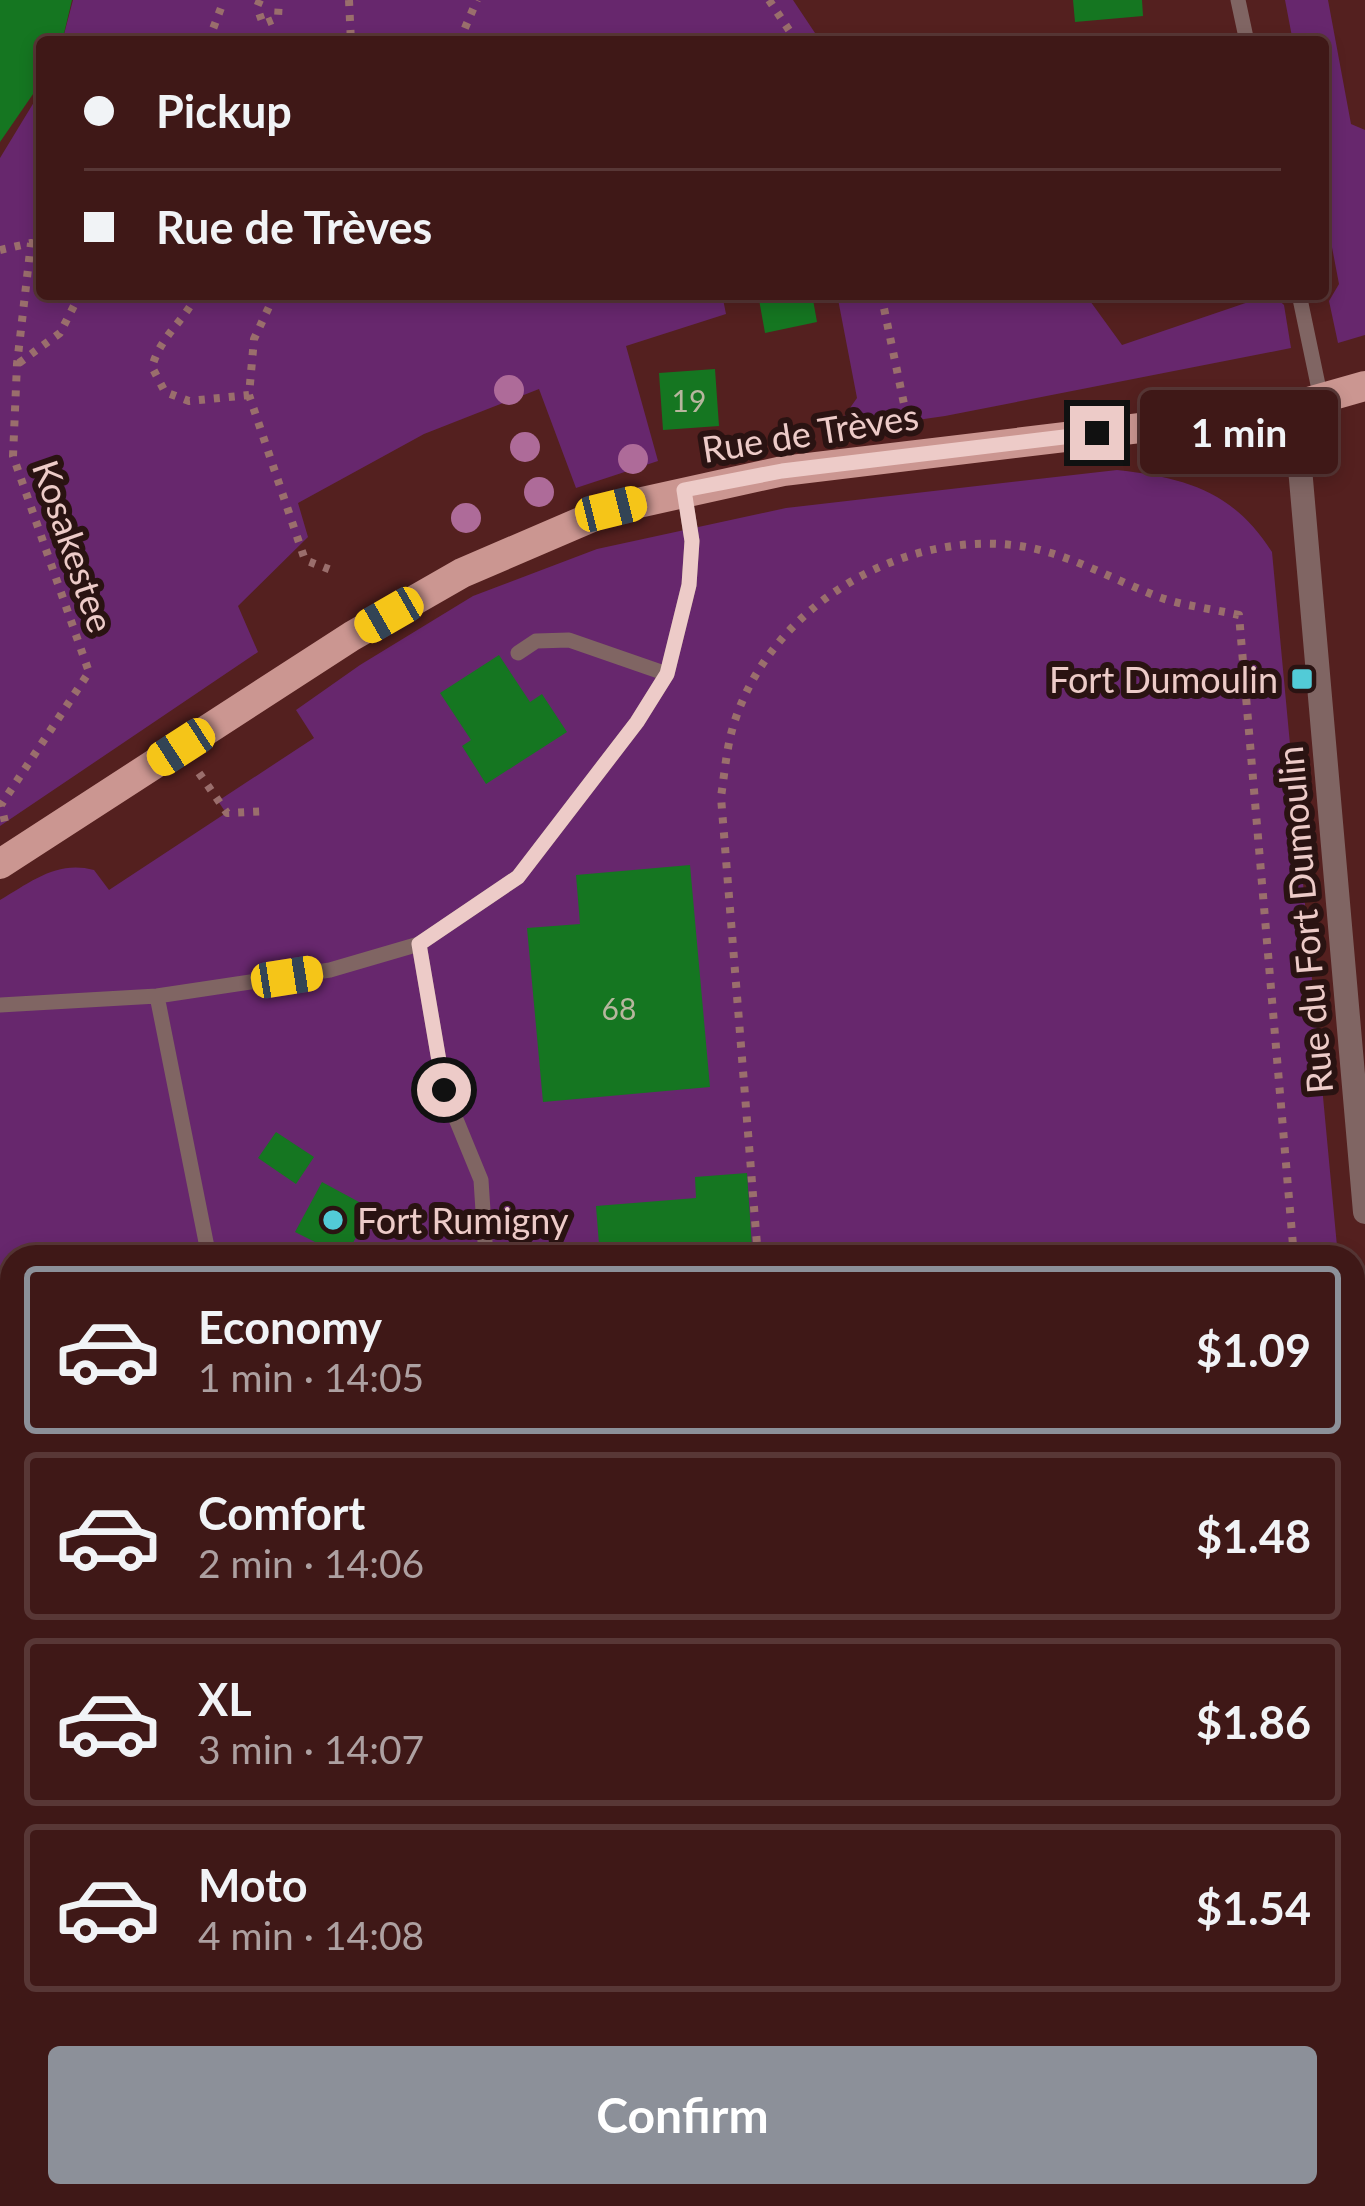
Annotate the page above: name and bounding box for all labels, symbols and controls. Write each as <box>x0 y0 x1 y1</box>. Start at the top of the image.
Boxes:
text: Pickup <box>156 84 292 138</box>
text: Rue de Trèves <box>156 200 432 254</box>
house number: 19 <box>672 382 706 418</box>
callout: 1 min <box>1139 391 1337 475</box>
street label: Rue de Trèves <box>699 393 921 471</box>
route end <box>1070 406 1124 460</box>
text: 1 min <box>1191 409 1287 455</box>
street label: Kosakestee <box>24 454 124 638</box>
car <box>572 483 650 535</box>
car <box>349 581 429 649</box>
place label: Fort Dumoulin <box>1049 657 1278 701</box>
marker: Fort Dumoulin <box>1289 666 1315 692</box>
car <box>141 712 221 782</box>
street label: Rue du Fort Dumoulin <box>1267 745 1341 1095</box>
car <box>249 954 325 1000</box>
house number: 68 <box>602 990 636 1026</box>
route start <box>417 1063 471 1117</box>
place label: Fort Rumigny <box>357 1198 569 1242</box>
marker: Fort Rumigny <box>320 1207 346 1233</box>
icon: car <box>54 1296 162 1404</box>
text: Economy <box>198 1300 382 1354</box>
text: $1.09 <box>1196 1323 1311 1377</box>
text: 1 min · 14:05 <box>198 1354 424 1400</box>
icon: car <box>54 1482 162 1590</box>
text: Comfort <box>198 1486 365 1540</box>
text: $1.48 <box>1196 1509 1311 1563</box>
text: 2 min · 14:06 <box>198 1540 424 1586</box>
icon: car <box>54 1668 162 1776</box>
text: XL <box>198 1672 252 1726</box>
text: $1.86 <box>1196 1695 1311 1749</box>
text: 3 min · 14:07 <box>198 1726 424 1772</box>
icon: car <box>54 1854 162 1962</box>
text: Moto <box>198 1858 308 1912</box>
text: $1.54 <box>1196 1881 1311 1935</box>
text: 4 min · 14:08 <box>198 1912 424 1958</box>
button: Confirm <box>48 2046 1317 2184</box>

